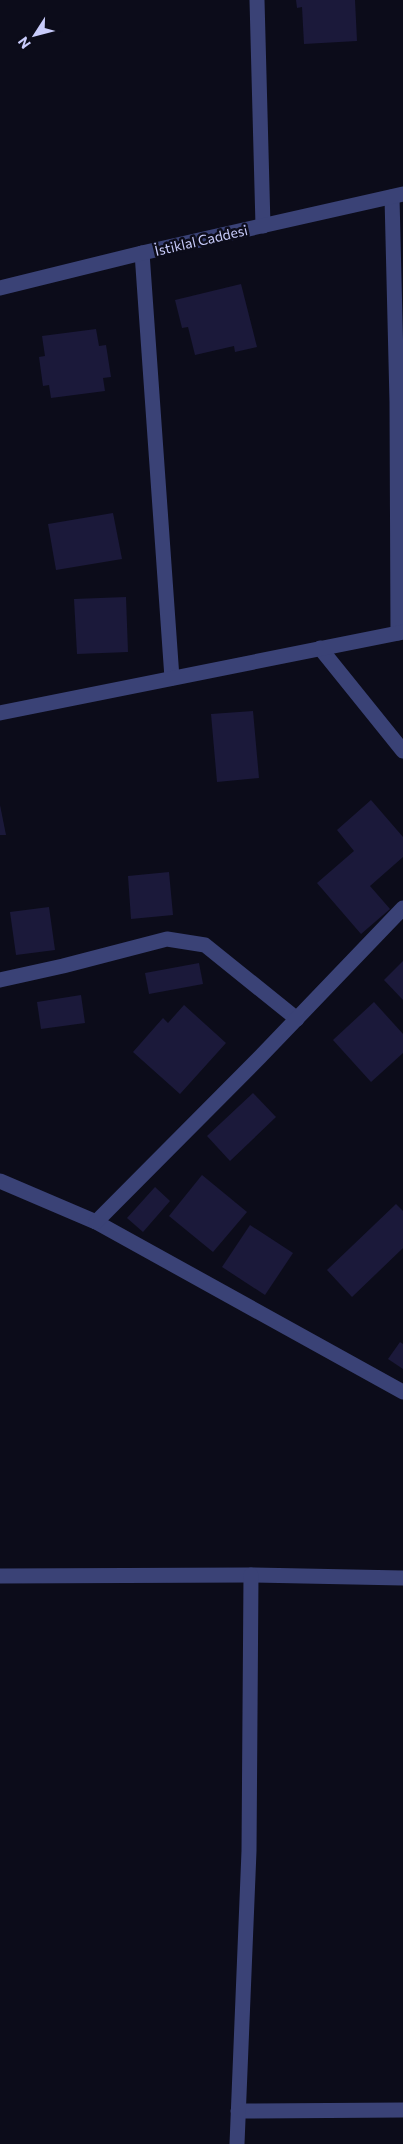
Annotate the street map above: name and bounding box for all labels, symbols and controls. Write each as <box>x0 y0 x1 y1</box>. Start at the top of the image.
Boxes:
north arrow <box>10 10 60 60</box>
text: N <box>14 34 34 52</box>
street label: İstiklal Caddesi <box>153 221 249 259</box>

